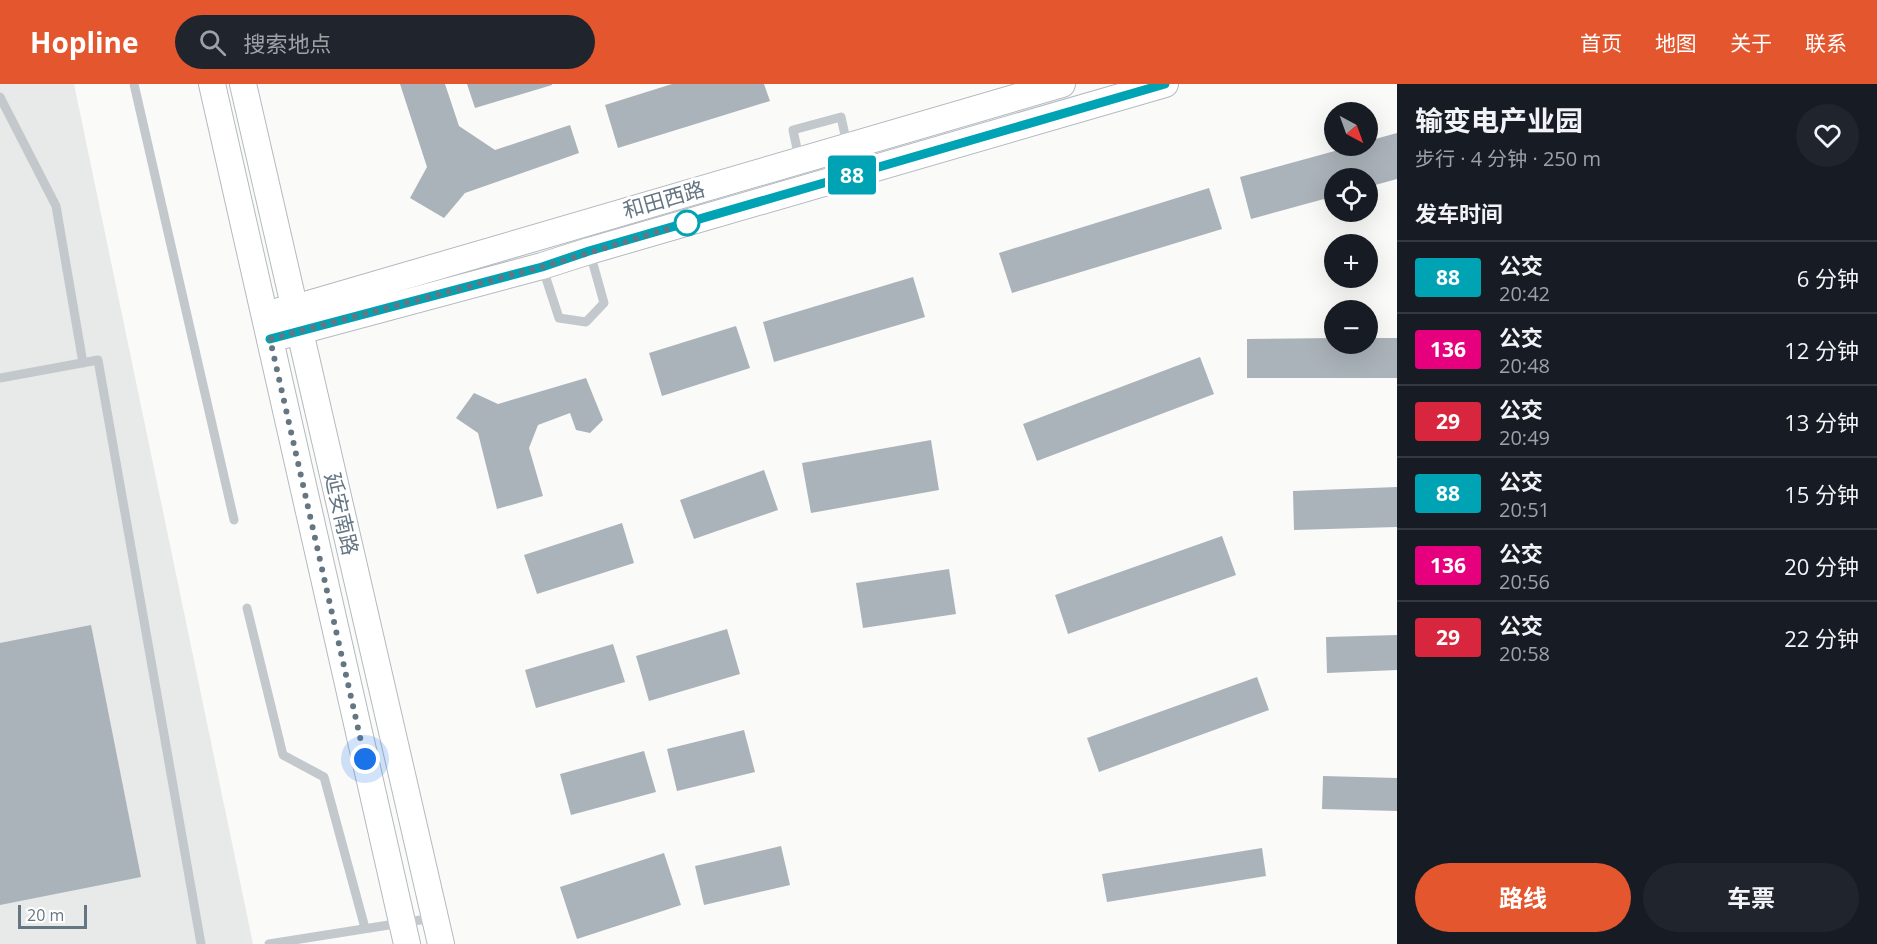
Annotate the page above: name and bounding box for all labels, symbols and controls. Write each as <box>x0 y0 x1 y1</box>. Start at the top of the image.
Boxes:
search box <box>175 15 595 69</box>
text: Hopline <box>30 23 139 61</box>
icon: search <box>196 26 229 59</box>
text: 搜索地点 <box>244 28 332 58</box>
text: 首页 <box>1580 29 1622 57</box>
text: 地图 <box>1655 29 1697 57</box>
text: 关于 <box>1730 29 1772 57</box>
text: 联系 <box>1805 29 1847 57</box>
text: 输变电产业园 <box>1415 101 1583 139</box>
north arrow <box>1324 102 1378 156</box>
map controls <box>1324 102 1378 354</box>
button: heart <box>1796 104 1859 167</box>
text: 步行 · 4 分钟 · 250 m <box>1415 145 1601 172</box>
line badge: 88 <box>825 156 879 194</box>
text: 88 <box>840 161 864 189</box>
button: locate <box>1324 168 1378 222</box>
street label: 和田西路 <box>619 174 708 224</box>
text: 发车时间 <box>1415 198 1503 228</box>
unlabelled marker <box>674 210 700 236</box>
button: + <box>1324 234 1378 288</box>
text: 公交 <box>1499 250 1543 280</box>
text: 88 <box>1436 263 1460 291</box>
text: 6 分钟 <box>1797 263 1859 293</box>
text: 20:42 <box>1499 280 1550 307</box>
button: − <box>1324 300 1378 354</box>
text: 公交 <box>1499 322 1543 352</box>
text: 136 <box>1430 335 1466 363</box>
text: 12 分钟 <box>1784 335 1859 365</box>
text: 20:48 <box>1499 352 1550 379</box>
text: 公交 <box>1499 394 1543 424</box>
text: 29 <box>1436 407 1460 435</box>
text: 13 分钟 <box>1784 407 1859 437</box>
text: 20:49 <box>1499 424 1550 451</box>
text: 公交 <box>1499 466 1543 496</box>
street label: 延安南路 <box>319 470 365 558</box>
text: 88 <box>1436 479 1460 507</box>
text: 15 分钟 <box>1784 479 1859 509</box>
text: 20:51 <box>1499 496 1550 523</box>
text: 公交 <box>1499 538 1543 568</box>
text: 136 <box>1430 551 1466 579</box>
text: 20 分钟 <box>1784 551 1859 581</box>
text: 20:56 <box>1499 568 1550 595</box>
text: 公交 <box>1499 610 1543 640</box>
text: 29 <box>1436 623 1460 651</box>
text: 22 分钟 <box>1784 623 1859 653</box>
text: 20:58 <box>1499 640 1550 667</box>
your location <box>350 744 380 774</box>
button: 路线 <box>1415 863 1631 932</box>
button: 车票 <box>1643 863 1859 932</box>
scale bar <box>18 902 87 930</box>
text: 20 m <box>27 904 64 926</box>

